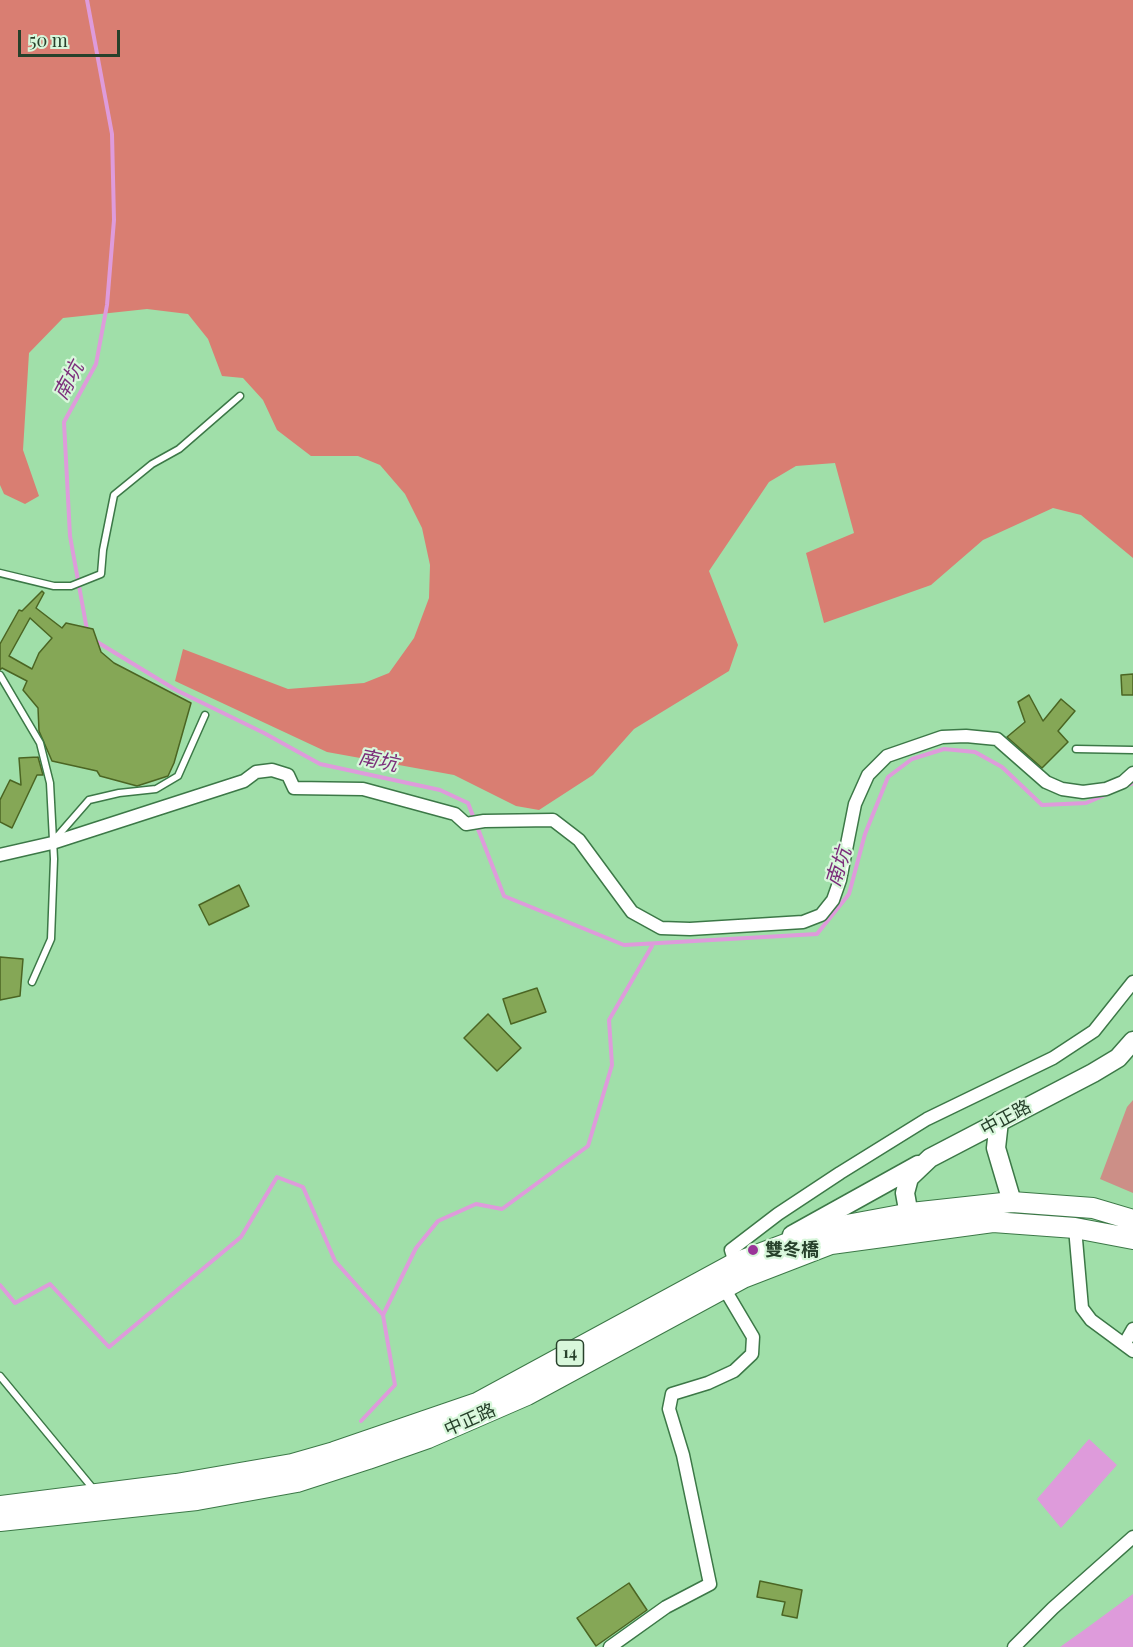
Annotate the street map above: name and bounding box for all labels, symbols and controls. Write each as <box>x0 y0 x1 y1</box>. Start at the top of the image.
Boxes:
scale bar <box>21 18 123 56</box>
text: 50 m <box>29 28 68 52</box>
water label: 南坑 <box>49 358 89 404</box>
water label: 南坑 <box>356 745 400 777</box>
water label: 南坑 <box>821 844 857 890</box>
street label: 中正路 <box>977 1096 1035 1140</box>
place label: 雙冬橋 <box>765 1239 819 1261</box>
marker: 雙冬橋 <box>746 1243 760 1257</box>
road number: 14 <box>556 1340 584 1366</box>
street label: 中正路 <box>441 1399 499 1441</box>

